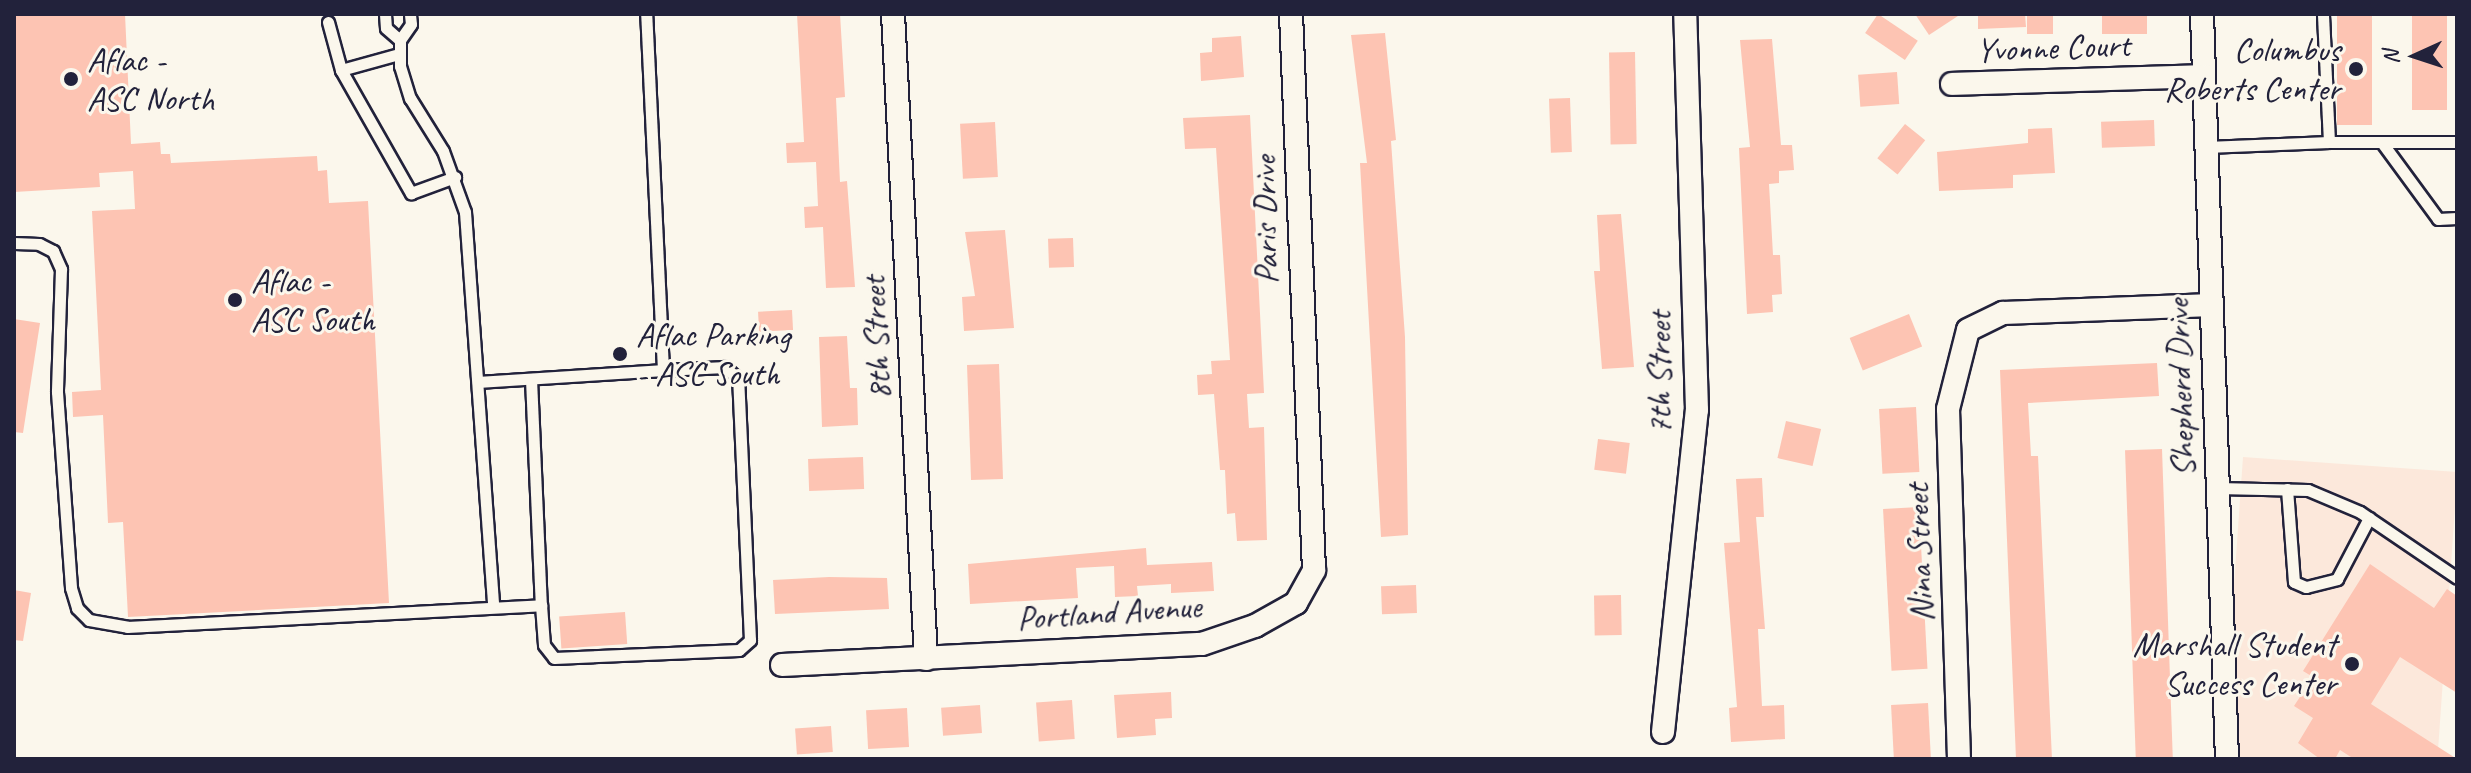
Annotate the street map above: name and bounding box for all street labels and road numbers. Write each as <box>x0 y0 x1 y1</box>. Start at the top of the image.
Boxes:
street label: Yvonne Court <box>1975 24 2131 70</box>
street label: Paris Drive <box>1243 155 1287 285</box>
street label: 8th Street <box>852 275 900 401</box>
street label: Shepherd Drive <box>2157 298 2203 478</box>
street label: 7th Street <box>1639 311 1679 435</box>
street label: Nina Street <box>1896 483 1942 623</box>
street label: Portland Avenue <box>1015 585 1203 639</box>

